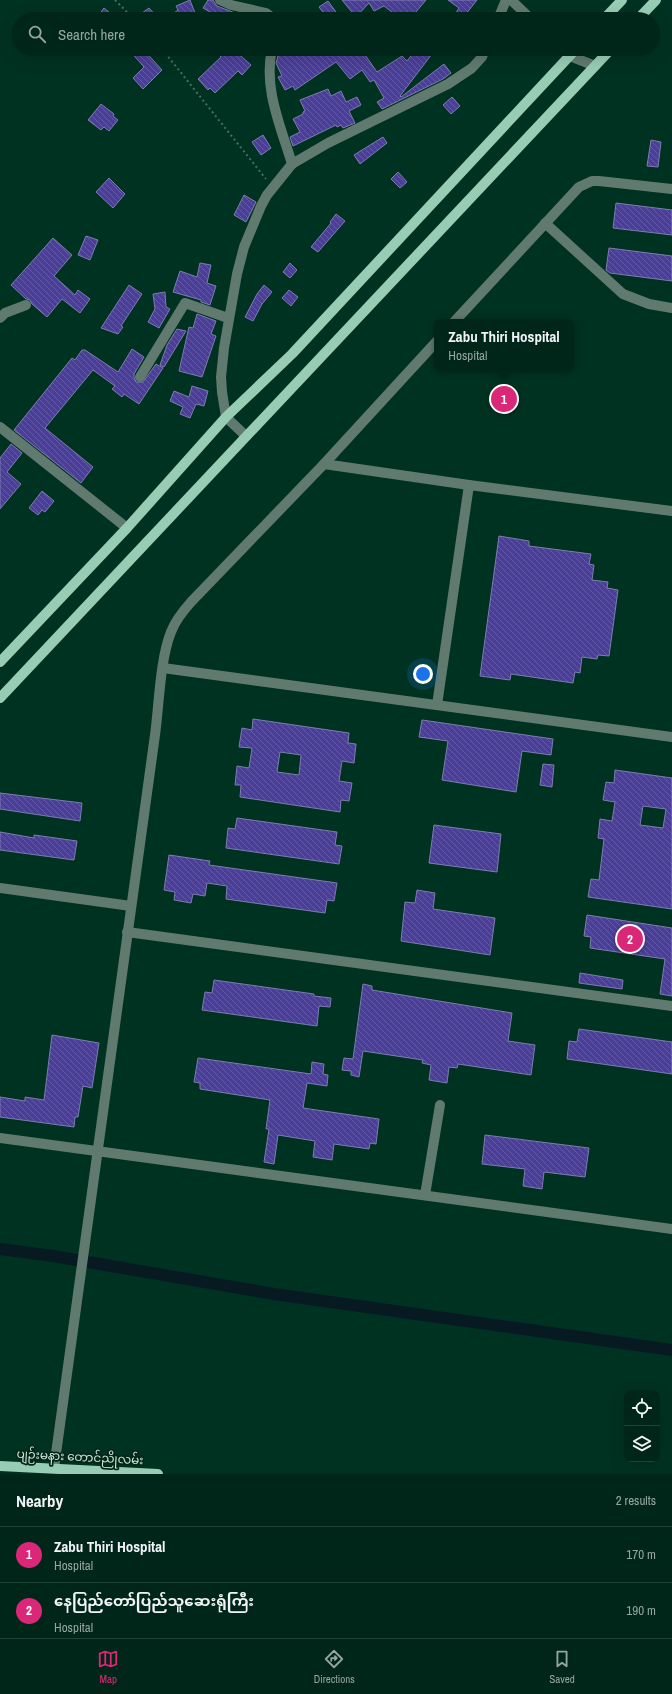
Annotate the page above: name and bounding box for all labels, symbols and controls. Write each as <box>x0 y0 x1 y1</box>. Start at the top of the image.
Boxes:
search box <box>12 12 660 56</box>
icon: search <box>26 23 48 45</box>
text: Search here <box>58 24 125 45</box>
popup <box>434 319 574 371</box>
text: Zabu Thiri Hospital <box>448 326 560 347</box>
text: Hospital <box>448 347 487 364</box>
pin: 1 <box>491 384 517 414</box>
your location <box>413 664 433 684</box>
pin: 2 <box>617 924 643 954</box>
map controls <box>624 1390 660 1462</box>
button: locate <box>624 1390 660 1426</box>
button: layers <box>624 1426 660 1462</box>
street label: ပျဉ်းမနား တောင်ညိုလမ်း <box>16 1445 144 1470</box>
text: Nearby <box>16 1489 63 1512</box>
text: 2 results <box>616 1492 656 1509</box>
text: Zabu Thiri Hospital <box>54 1536 165 1557</box>
text: 1 <box>26 1546 32 1563</box>
text: 170 m <box>626 1546 656 1563</box>
text: Hospital <box>54 1557 93 1574</box>
text: နေပြည်တော်ပြည်သူဆေးရုံကြီး <box>54 1590 254 1611</box>
text: 2 <box>26 1602 32 1619</box>
text: 190 m <box>626 1602 656 1619</box>
text: Hospital <box>54 1619 93 1636</box>
tab: Map <box>97 1648 119 1686</box>
tab: Directions <box>314 1648 355 1686</box>
tab: Saved <box>549 1648 575 1686</box>

